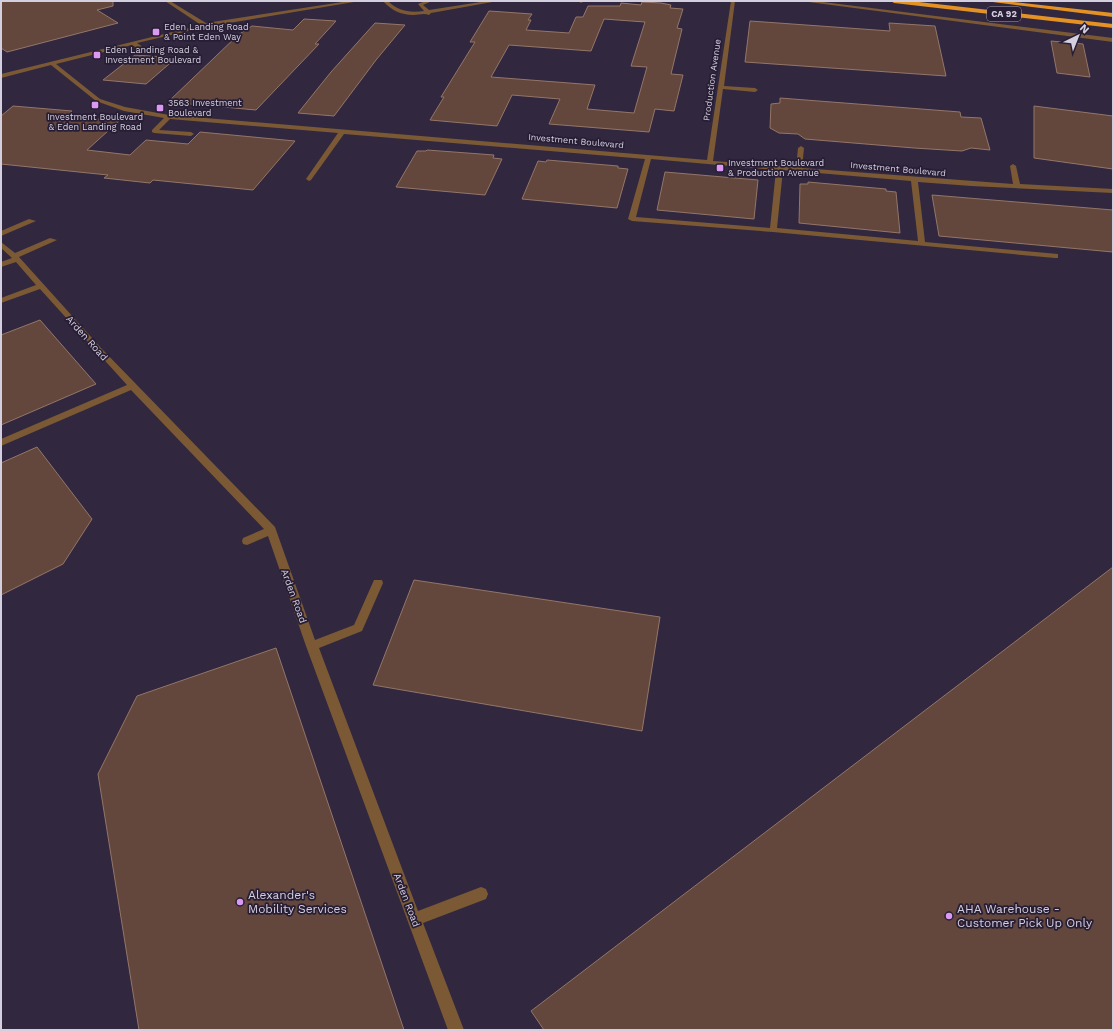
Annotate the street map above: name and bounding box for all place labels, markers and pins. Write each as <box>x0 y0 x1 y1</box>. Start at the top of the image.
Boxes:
place label: Eden Landing Road & Point Eden Way <box>164 22 249 42</box>
marker: Eden Landing Road & Point Eden Way <box>151 27 161 37</box>
place label: Eden Landing Road & Investment Boulevard <box>105 45 201 65</box>
marker: Eden Landing Road & Investment Boulevard <box>92 50 102 60</box>
place label: 3563 Investment Boulevard <box>168 98 242 118</box>
marker: Investment Boulevard & Eden Landing Road <box>90 100 100 110</box>
marker: 3563 Investment Boulevard <box>155 103 165 113</box>
place label: Investment Boulevard & Eden Landing Road <box>47 112 143 132</box>
place label: Investment Boulevard & Production Avenue <box>728 158 824 178</box>
marker: Investment Boulevard & Production Avenue <box>715 163 725 173</box>
place label: Alexander's Mobility Services <box>248 888 347 916</box>
marker: Alexander's Mobility Services <box>235 897 245 907</box>
place label: AHA Warehouse - Customer Pick Up Only <box>957 902 1093 930</box>
marker: AHA Warehouse - Customer Pick Up Only <box>944 911 954 921</box>

